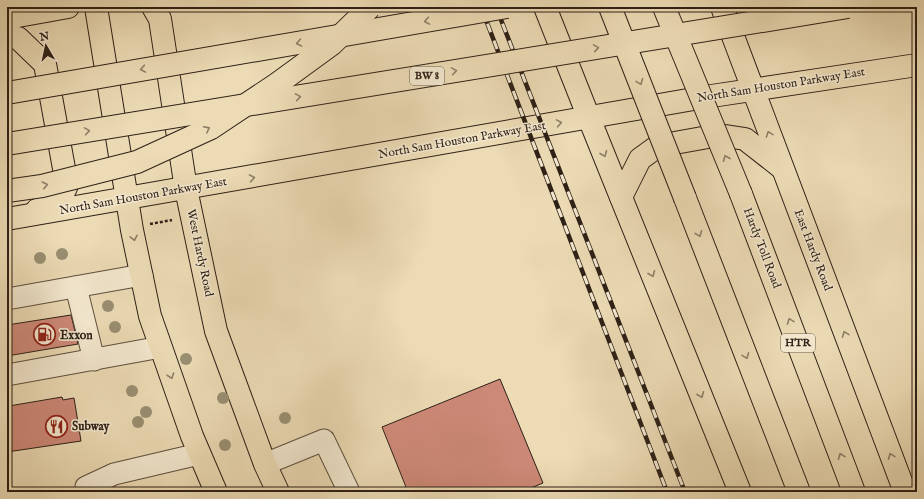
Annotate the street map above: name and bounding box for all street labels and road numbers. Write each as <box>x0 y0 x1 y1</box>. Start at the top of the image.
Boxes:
street label: North Sam Houston Parkway East <box>696 64 866 106</box>
road number: BW 8 <box>410 67 444 85</box>
street label: North Sam Houston Parkway East <box>377 118 547 162</box>
street label: North Sam Houston Parkway East <box>58 174 228 218</box>
street label: Hardy Toll Road <box>740 206 784 291</box>
street label: East Hardy Road <box>791 207 836 294</box>
street label: West Hardy Road <box>183 208 217 299</box>
road number: HTR <box>781 334 815 352</box>

